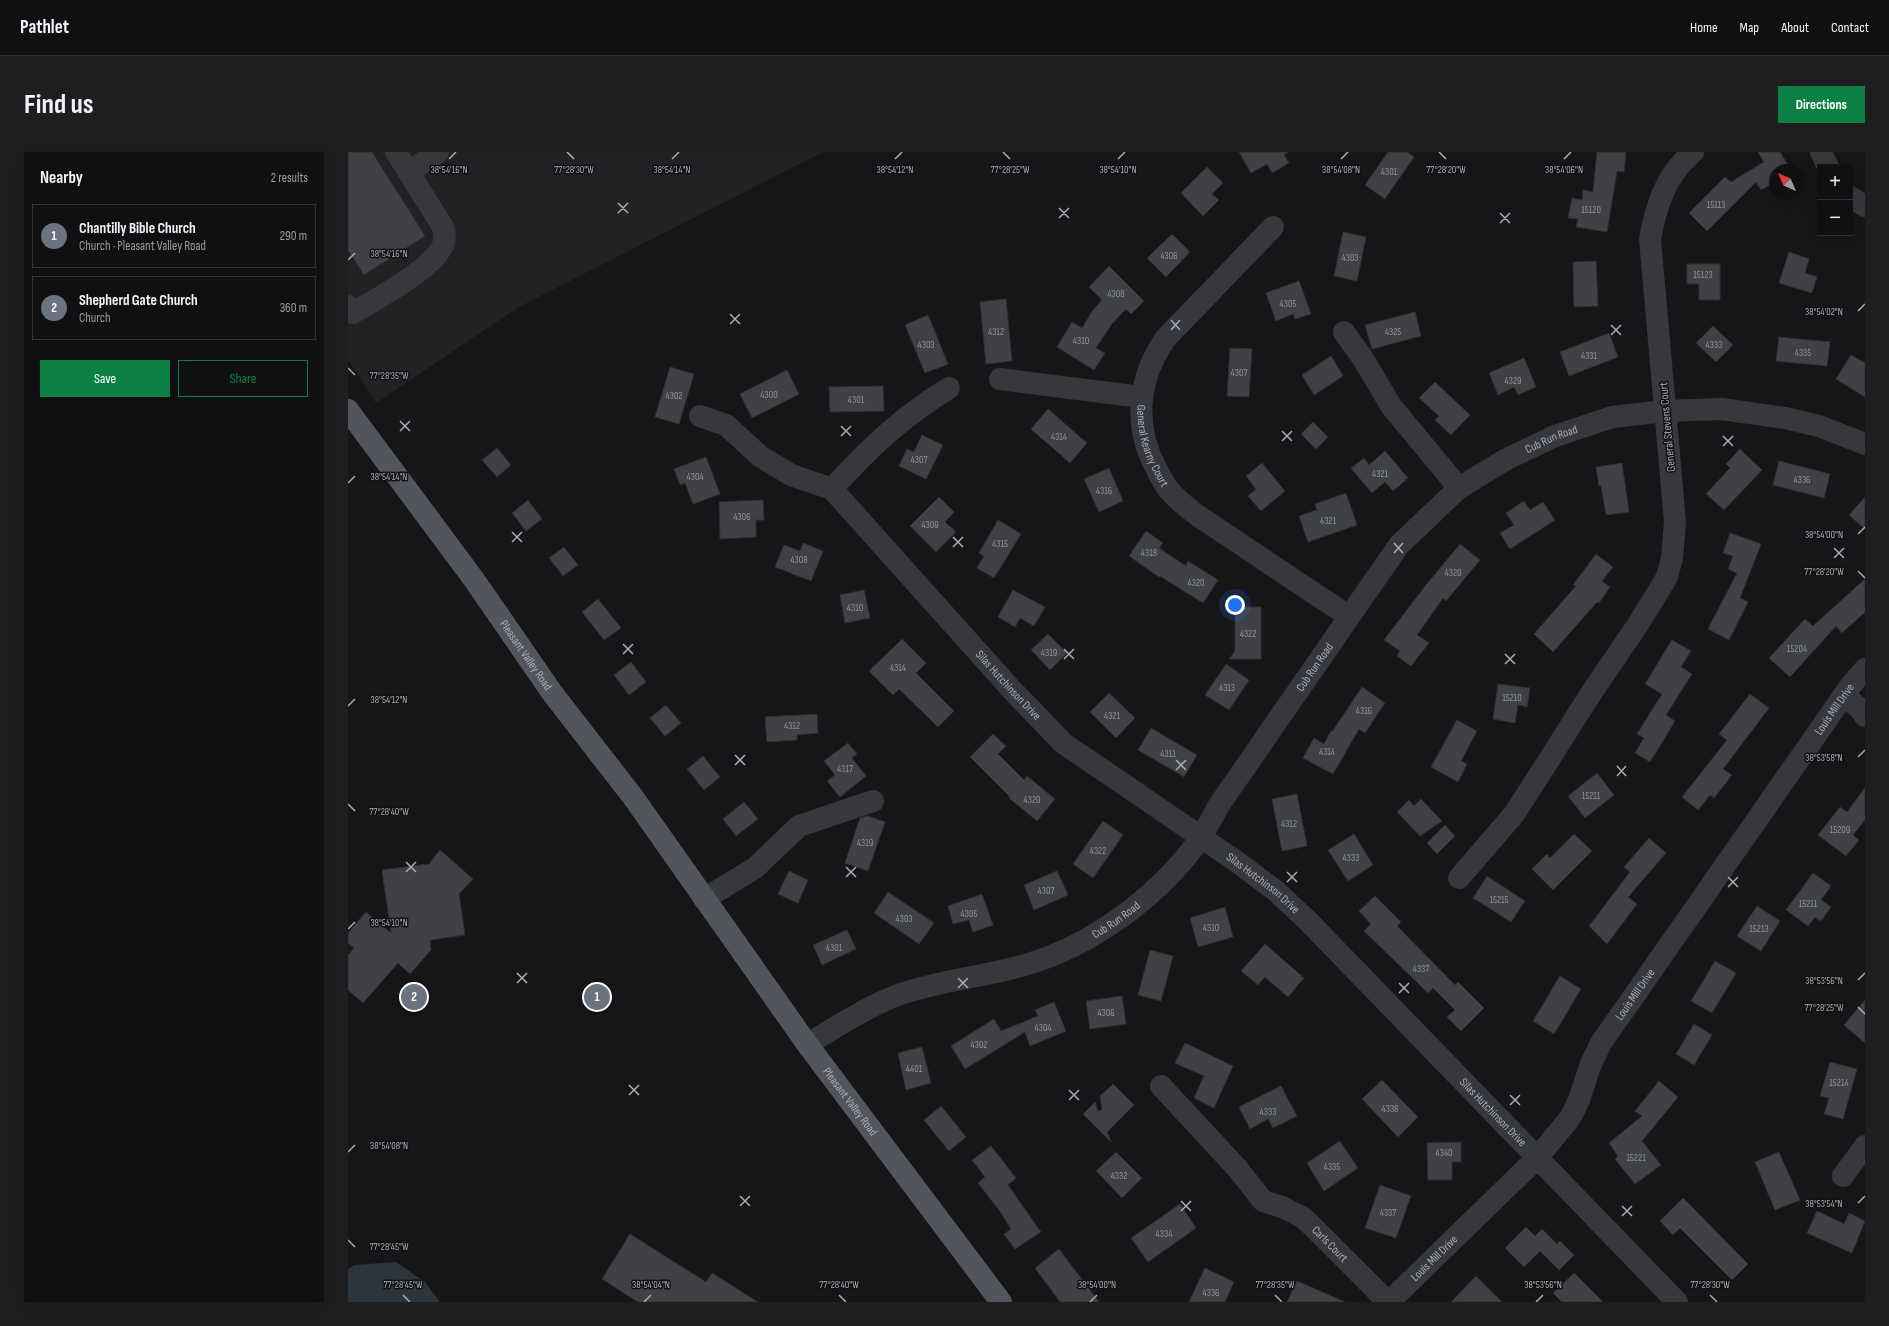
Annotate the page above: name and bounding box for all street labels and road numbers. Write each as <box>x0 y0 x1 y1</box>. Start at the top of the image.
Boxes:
street label: General Stevens Court <box>1656 381 1679 472</box>
street label: General Kearny Court <box>1133 404 1172 490</box>
street label: Cub Run Road <box>1523 422 1579 457</box>
street label: Pleasant Valley Road <box>496 617 555 693</box>
street label: Cub Run Road <box>1293 640 1337 694</box>
street label: Silas Hutchinson Drive <box>972 647 1044 724</box>
street label: Louis Mill Drive <box>1811 681 1858 738</box>
street label: Silas Hutchinson Drive <box>1223 850 1303 917</box>
street label: Cub Run Road <box>1089 898 1143 942</box>
street label: Louis Mill Drive <box>1612 966 1659 1023</box>
street label: Pleasant Valley Road <box>819 1065 881 1139</box>
street label: Silas Hutchinson Drive <box>1456 1075 1530 1150</box>
street label: Carls Court <box>1308 1223 1351 1266</box>
street label: Louis Mill Drive <box>1408 1232 1461 1285</box>

